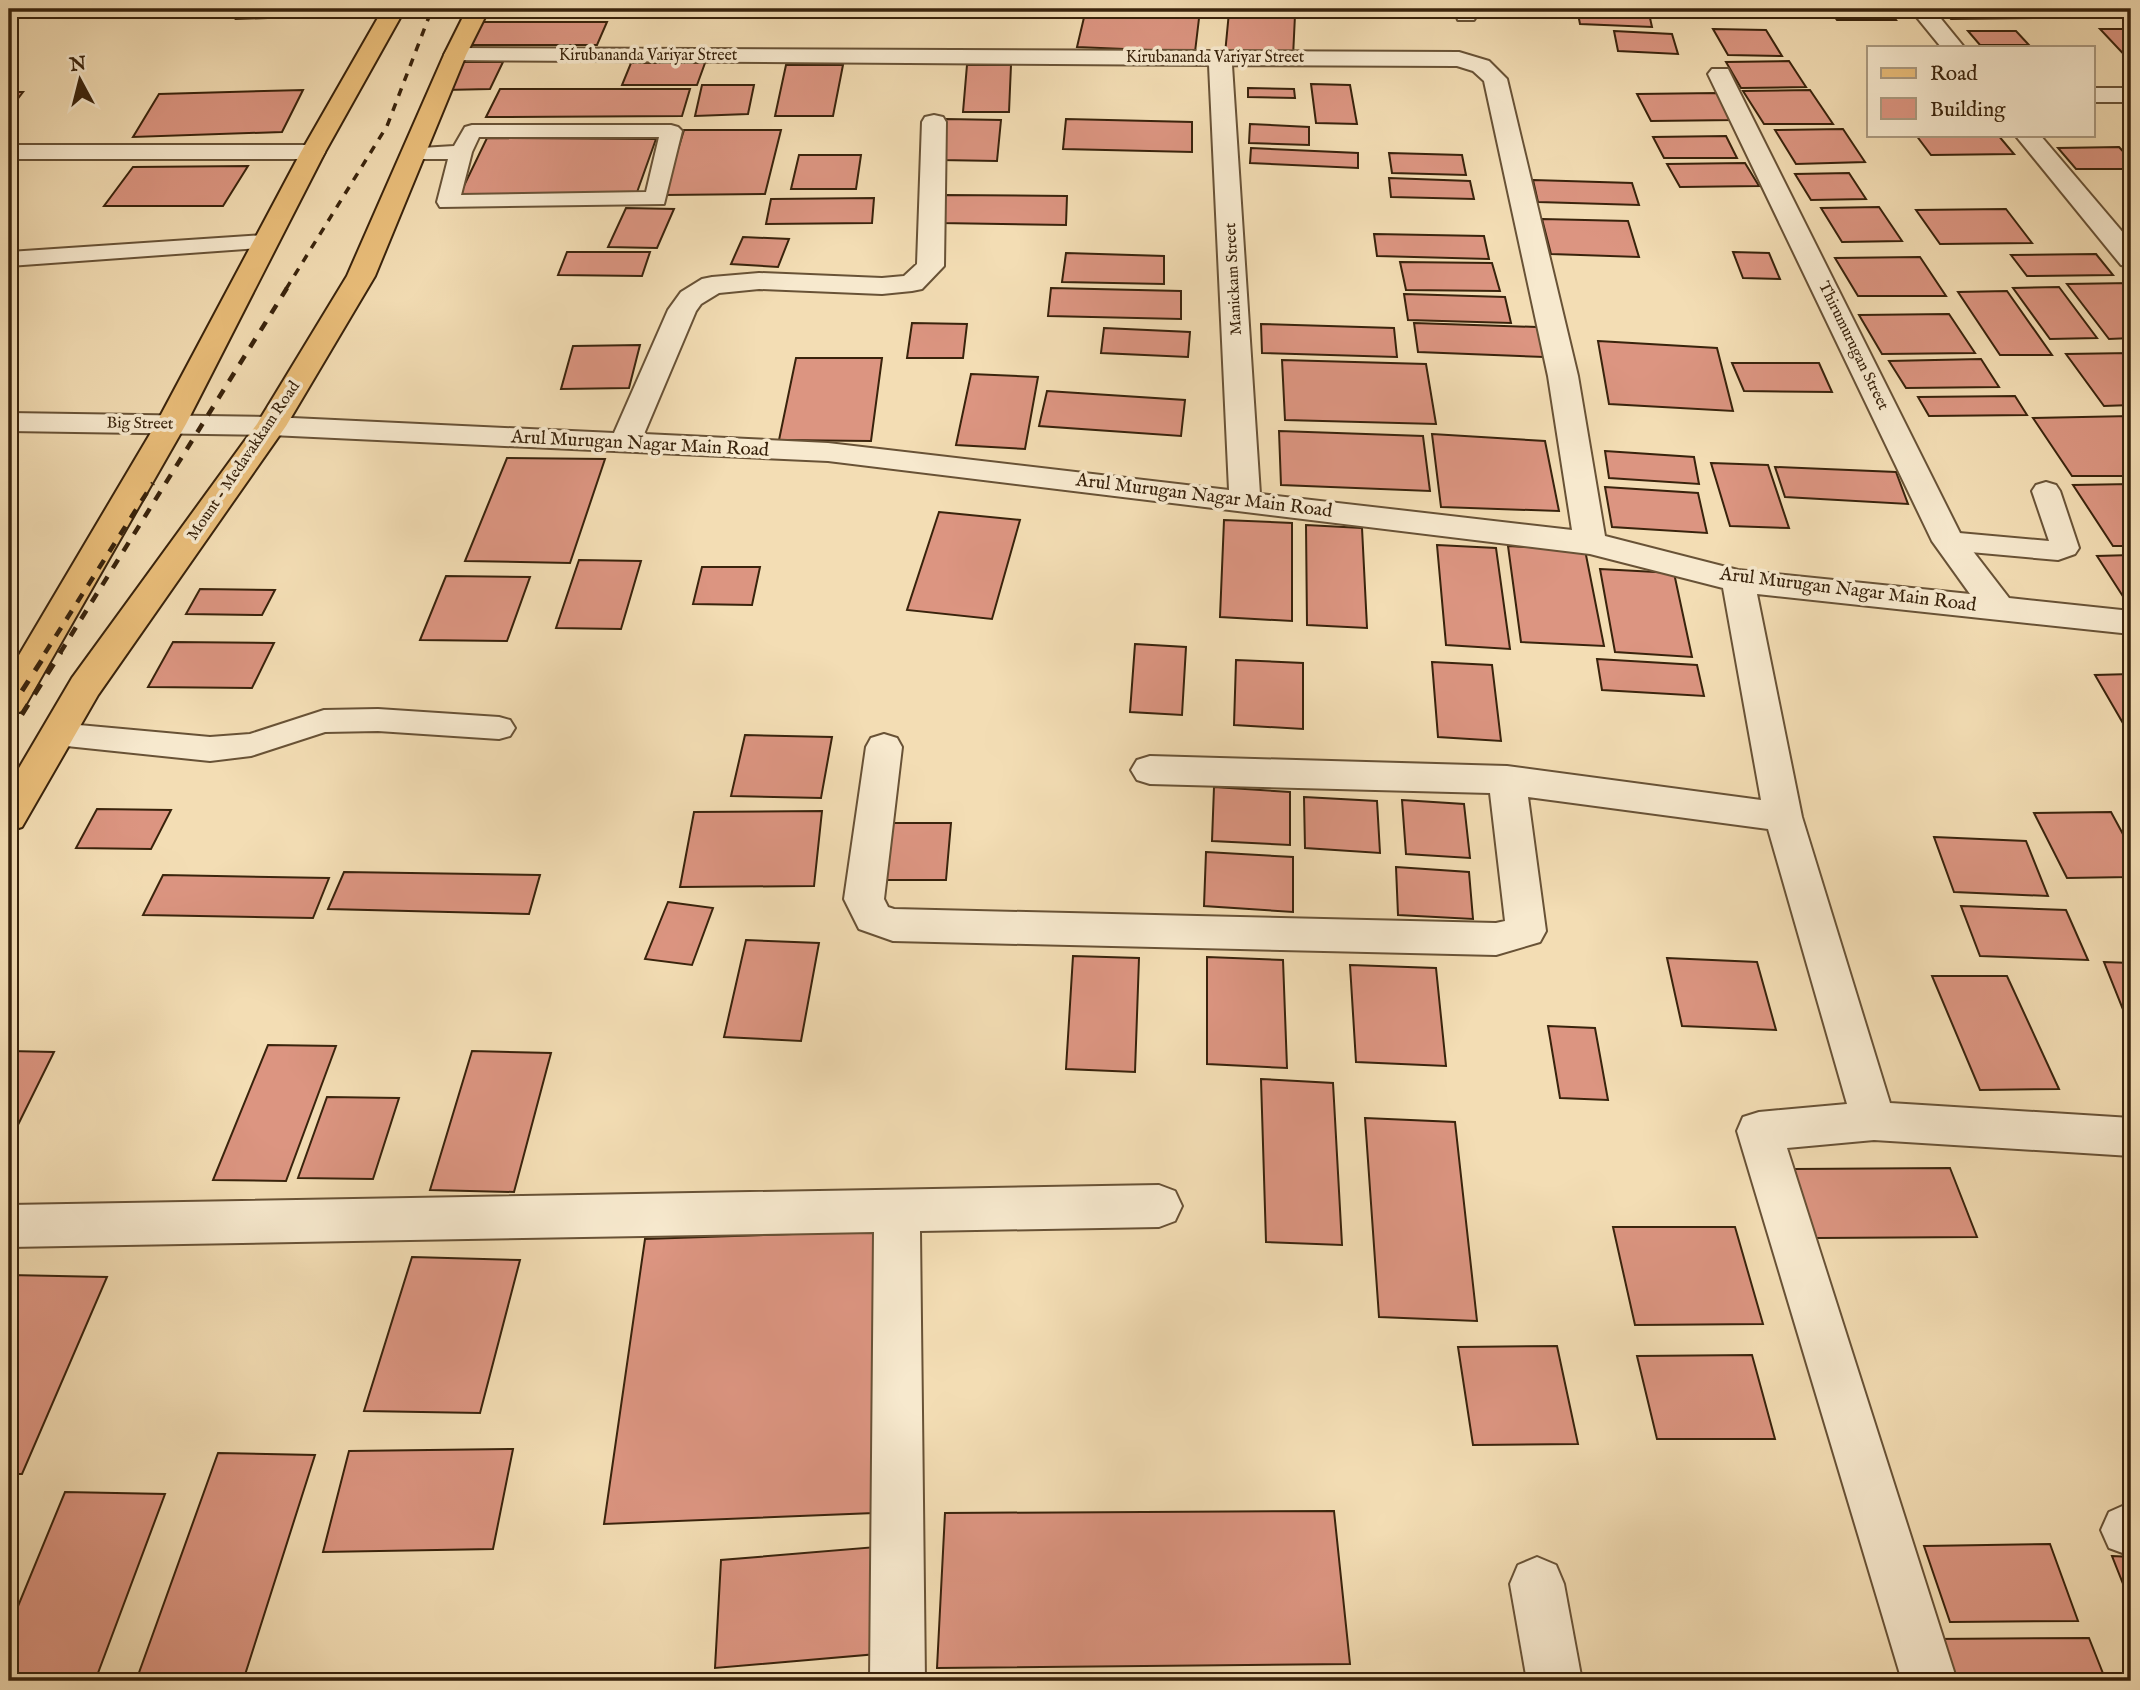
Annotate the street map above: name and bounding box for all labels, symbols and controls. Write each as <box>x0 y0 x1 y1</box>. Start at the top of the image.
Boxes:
north arrow <box>46 46 116 116</box>
street label: Kirubananda Variyar Street <box>559 46 738 66</box>
legend <box>1867 46 2094 136</box>
street label: Kirubananda Variyar Street <box>1126 48 1305 68</box>
text: N <box>68 52 88 78</box>
text: Road <box>1930 61 1978 88</box>
text: Building <box>1930 97 2006 124</box>
street label: Manickam Street <box>1221 222 1247 336</box>
street label: Thirumurugan Street <box>1813 278 1893 414</box>
street label: Mount - Medavakkam Road <box>183 377 305 544</box>
street label: Big Street <box>106 413 174 435</box>
street label: Arul Murugan Nagar Main Road <box>509 425 770 463</box>
street label: Arul Murugan Nagar Main Road <box>1073 468 1335 524</box>
street label: Arul Murugan Nagar Main Road <box>1717 562 1979 618</box>

